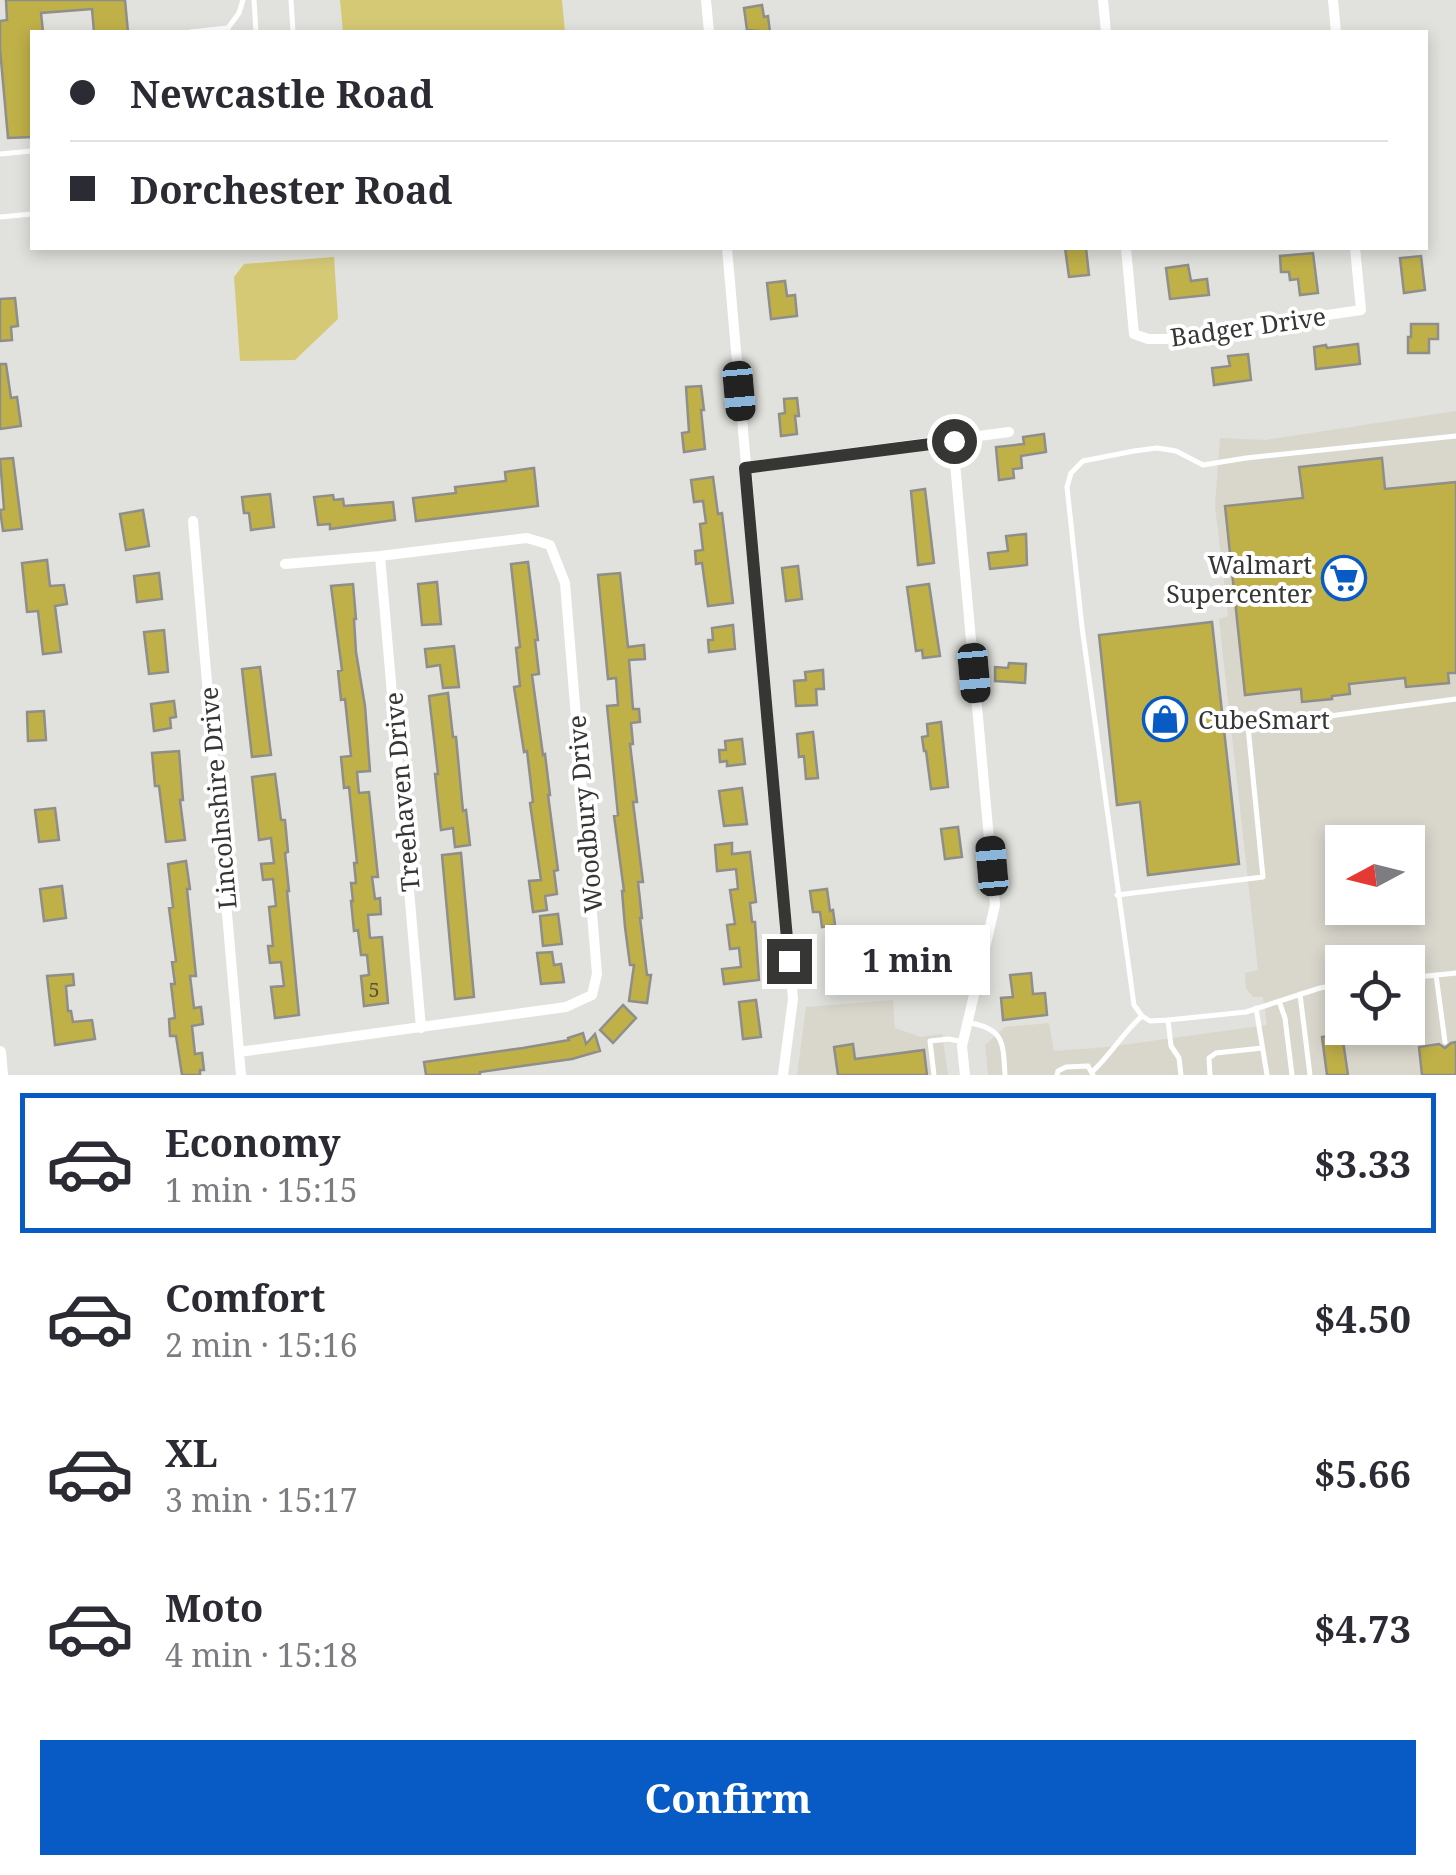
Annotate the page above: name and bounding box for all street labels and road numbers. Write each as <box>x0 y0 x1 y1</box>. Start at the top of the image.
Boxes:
street label: Badger Drive <box>1168 298 1328 354</box>
street label: Lincolnshire Drive <box>190 685 244 911</box>
street label: Treehaven Drive <box>375 691 427 893</box>
street label: Woodbury Drive <box>558 714 610 914</box>

